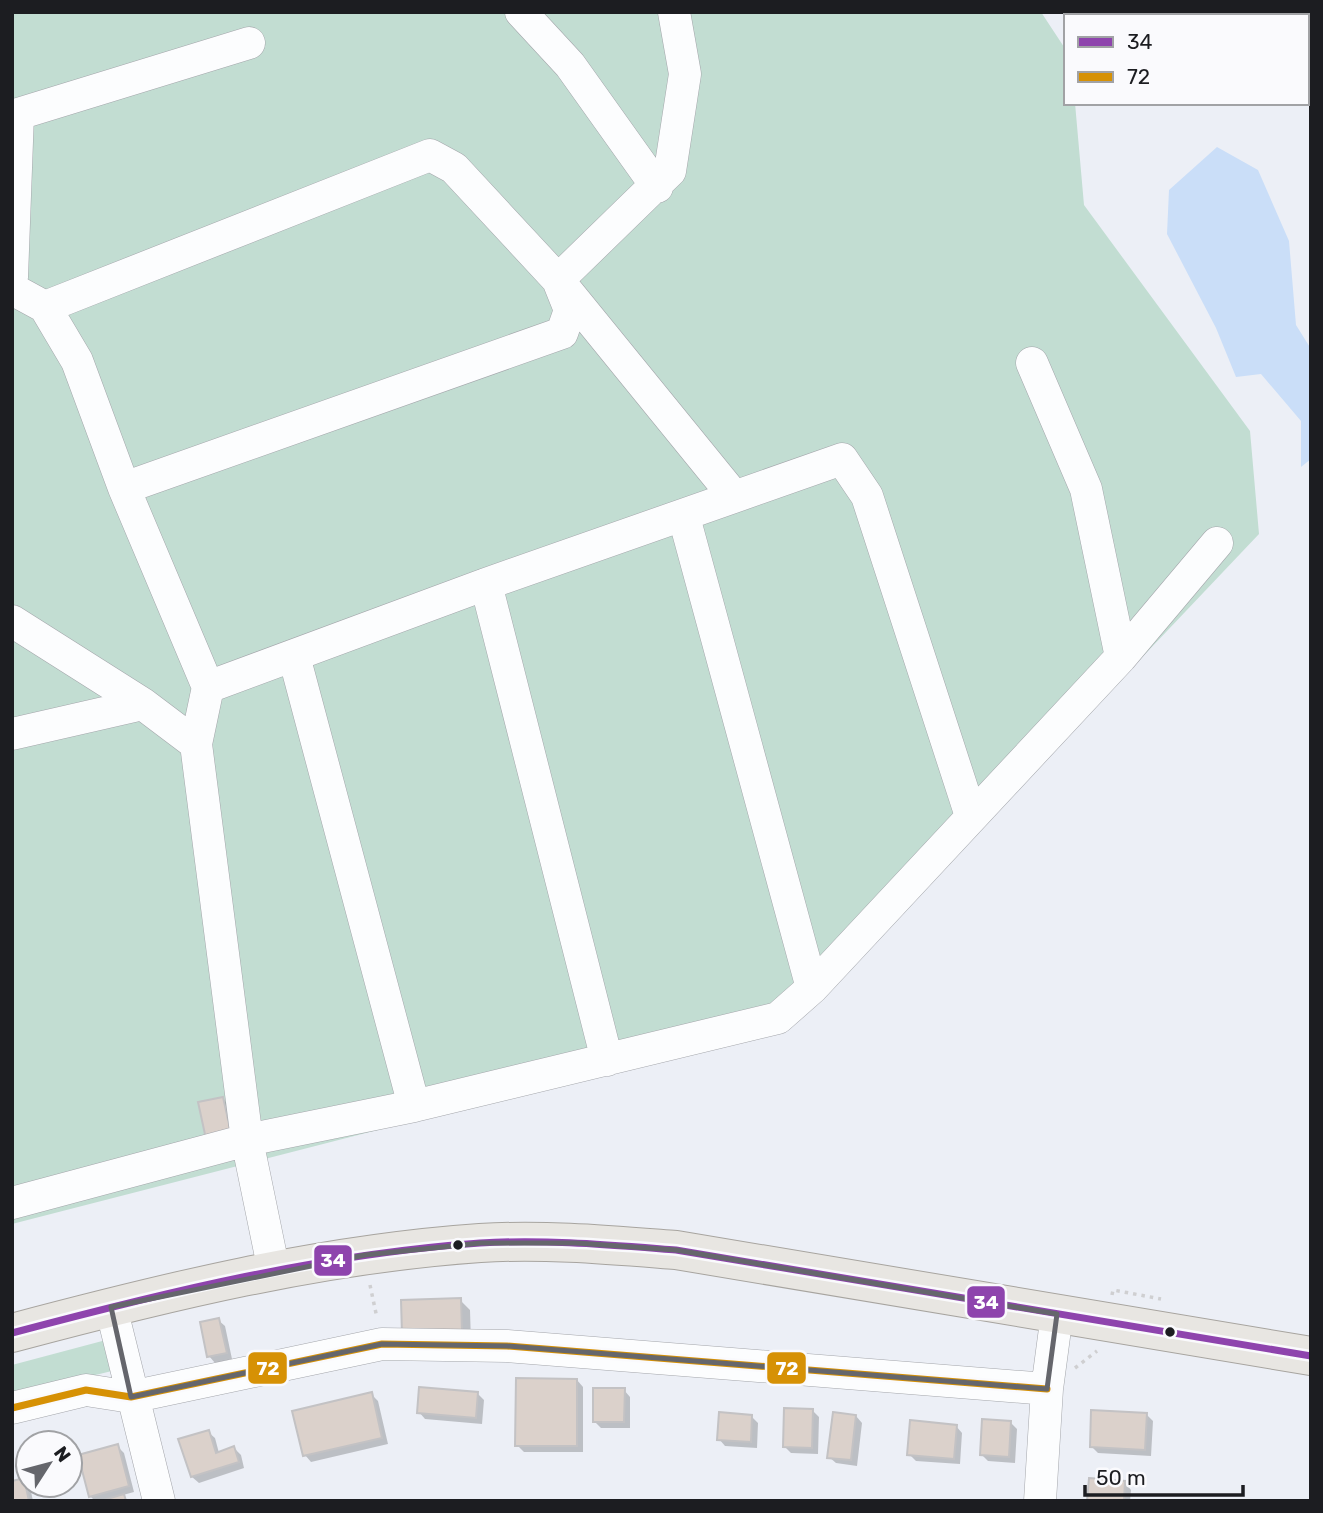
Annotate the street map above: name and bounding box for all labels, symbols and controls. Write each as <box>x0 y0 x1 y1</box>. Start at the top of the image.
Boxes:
legend <box>1064 14 1309 105</box>
text: 34 <box>1127 29 1153 54</box>
text: 72 <box>1127 64 1150 89</box>
unlabelled marker <box>451 1238 465 1252</box>
line badge: 34 <box>313 1244 353 1277</box>
text: 34 <box>320 1249 346 1272</box>
line badge: 34 <box>966 1285 1006 1319</box>
text: 34 <box>973 1291 999 1314</box>
unlabelled marker <box>1163 1325 1177 1339</box>
line badge: 72 <box>247 1351 288 1385</box>
line badge: 72 <box>766 1351 807 1385</box>
text: 72 <box>256 1357 280 1380</box>
text: 72 <box>775 1357 799 1380</box>
north arrow <box>14 1429 84 1499</box>
text: N <box>49 1442 76 1467</box>
scale bar <box>1085 1454 1242 1498</box>
text: 50 m <box>1096 1465 1146 1490</box>

